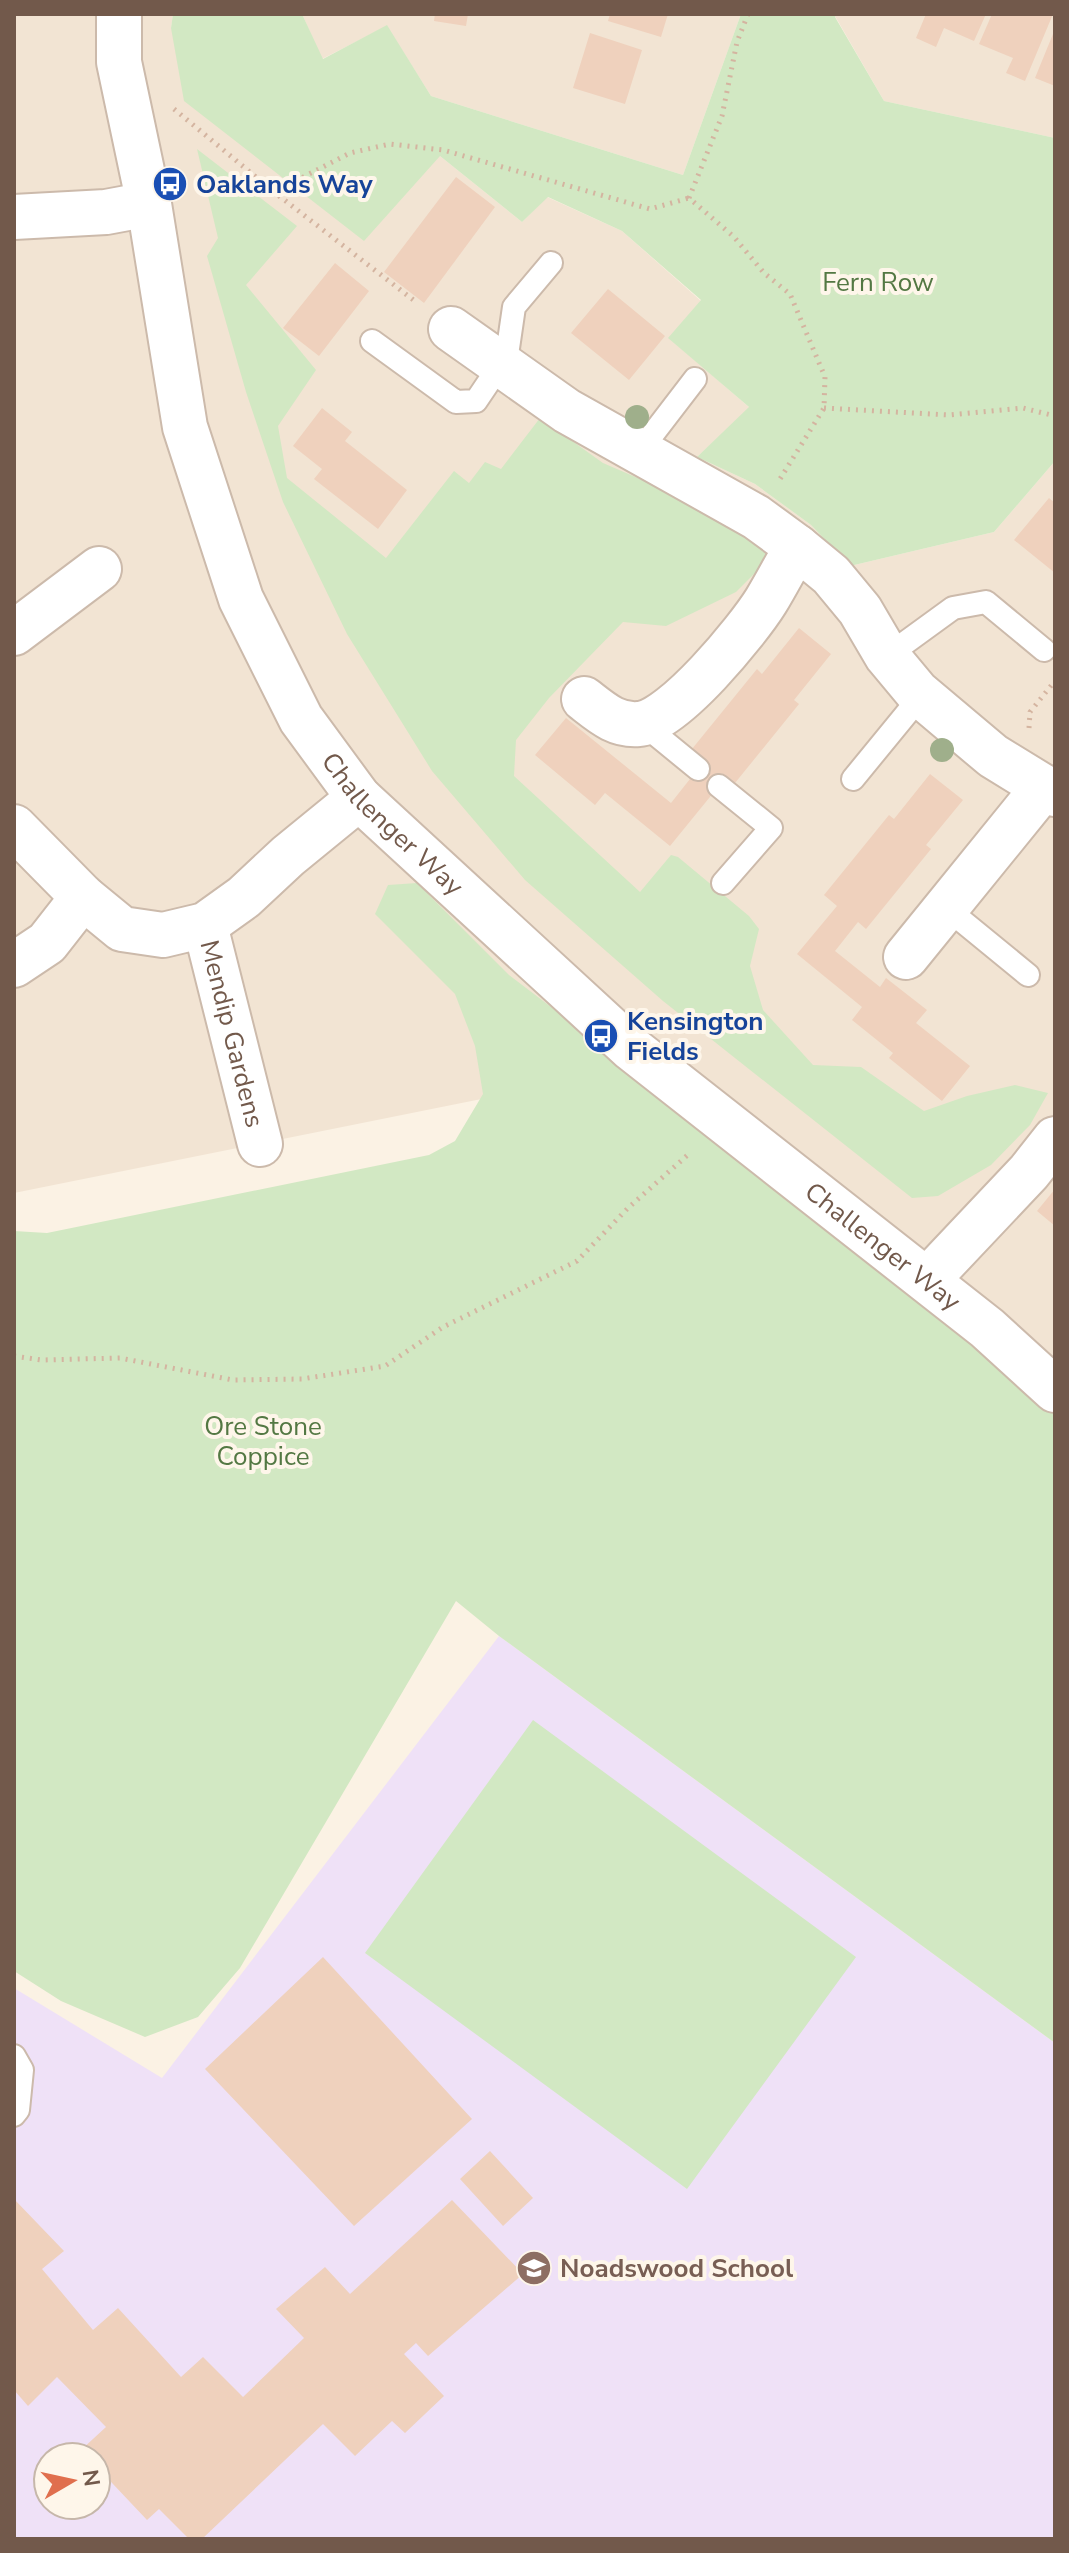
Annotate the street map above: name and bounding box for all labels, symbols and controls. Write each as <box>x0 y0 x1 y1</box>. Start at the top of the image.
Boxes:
bus stop icon: Oaklands Way <box>151 165 189 203</box>
place label: Oaklands Way <box>196 167 373 202</box>
park label: Fern Row <box>822 265 934 300</box>
street label: Challenger Way <box>313 745 471 904</box>
street label: Mendip Gardens <box>191 936 272 1131</box>
place label: Kensington Fields <box>627 1004 764 1069</box>
bus stop icon: Kensington Fields <box>582 1017 620 1055</box>
street label: Challenger Way <box>797 1174 968 1319</box>
park label: Ore Stone Coppice <box>204 1409 322 1474</box>
school or university icon: Noadswood School <box>515 2249 553 2287</box>
place label: Noadswood School <box>560 2251 794 2286</box>
north arrow <box>32 2441 112 2521</box>
text: N <box>75 2468 107 2489</box>

